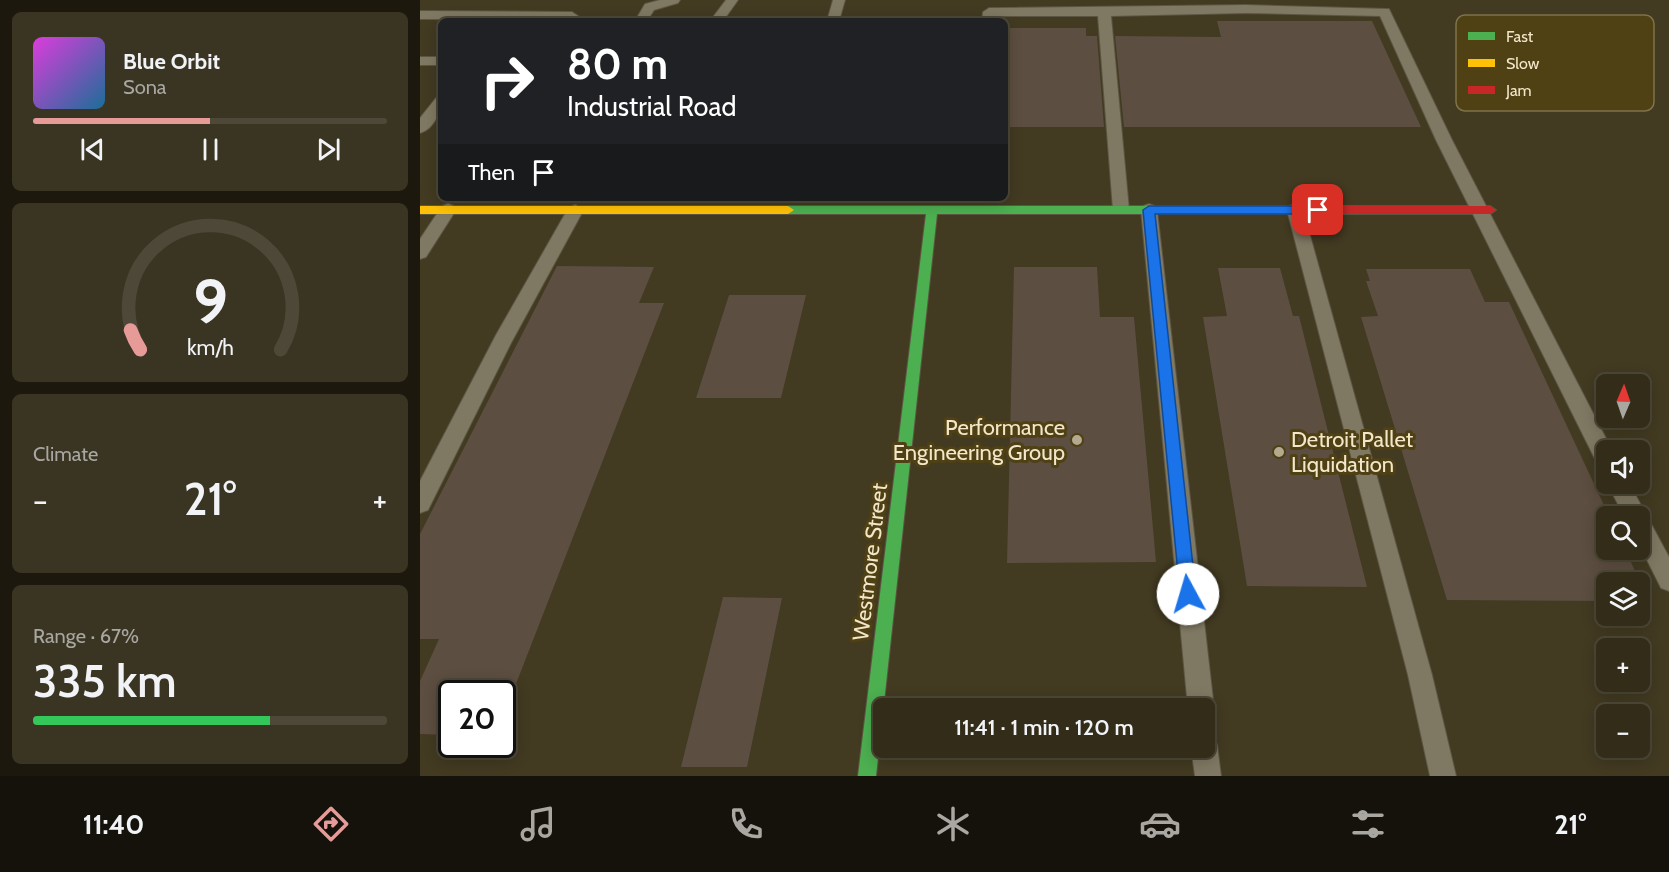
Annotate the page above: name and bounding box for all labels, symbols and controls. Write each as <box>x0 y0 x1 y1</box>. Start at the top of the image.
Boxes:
legend <box>1456 15 1654 111</box>
text: Fast <box>1506 27 1534 46</box>
text: 80 m <box>567 38 668 90</box>
icon: right <box>468 42 546 120</box>
text: Blue Orbit <box>123 48 220 75</box>
text: Slow <box>1506 54 1540 73</box>
text: Sona <box>123 75 166 99</box>
text: Jam <box>1505 81 1532 100</box>
text: Industrial Road <box>567 90 736 123</box>
icon: previous <box>76 133 109 166</box>
icon: pause <box>194 133 227 166</box>
icon: next <box>312 133 345 166</box>
icon: arrive <box>527 156 560 189</box>
text: Then <box>468 159 515 186</box>
pin <box>1292 184 1343 235</box>
icon: arrive <box>1301 193 1334 226</box>
text: 9 <box>192 264 228 340</box>
text: km/h <box>187 334 233 360</box>
north arrow <box>1596 374 1650 428</box>
map controls <box>1596 374 1650 758</box>
place label: Performance Engineering Group <box>893 414 1065 466</box>
place label: Detroit Pallet Liquidation <box>1291 426 1414 478</box>
marker: Performance Engineering Group <box>1070 433 1084 447</box>
button: sound <box>1596 440 1650 494</box>
text: Climate <box>33 442 98 466</box>
marker: Detroit Pallet Liquidation <box>1272 445 1286 459</box>
text: 21° <box>184 472 236 526</box>
text: − <box>33 480 48 520</box>
text: + <box>372 480 387 520</box>
street label: Westmore Street <box>847 481 893 642</box>
button: search <box>1596 506 1650 560</box>
position arrow <box>1156 562 1220 626</box>
button: layers <box>1596 572 1650 626</box>
text: Range · 67% <box>33 624 139 648</box>
button: + <box>1596 638 1650 692</box>
text: 335 km <box>33 654 176 708</box>
speed limit sign: 20 <box>438 680 516 758</box>
button: − <box>1596 704 1650 758</box>
text: 11:41 · 1 min · 120 m <box>954 714 1134 741</box>
icon: directions <box>310 803 352 845</box>
icon: music <box>517 803 559 845</box>
icon: phone <box>725 803 767 845</box>
icon: climate <box>932 803 974 845</box>
icon: car <box>1139 803 1181 845</box>
icon: filters <box>1347 803 1389 845</box>
text: 11:40 <box>83 808 144 841</box>
text: 21° <box>1554 808 1586 841</box>

